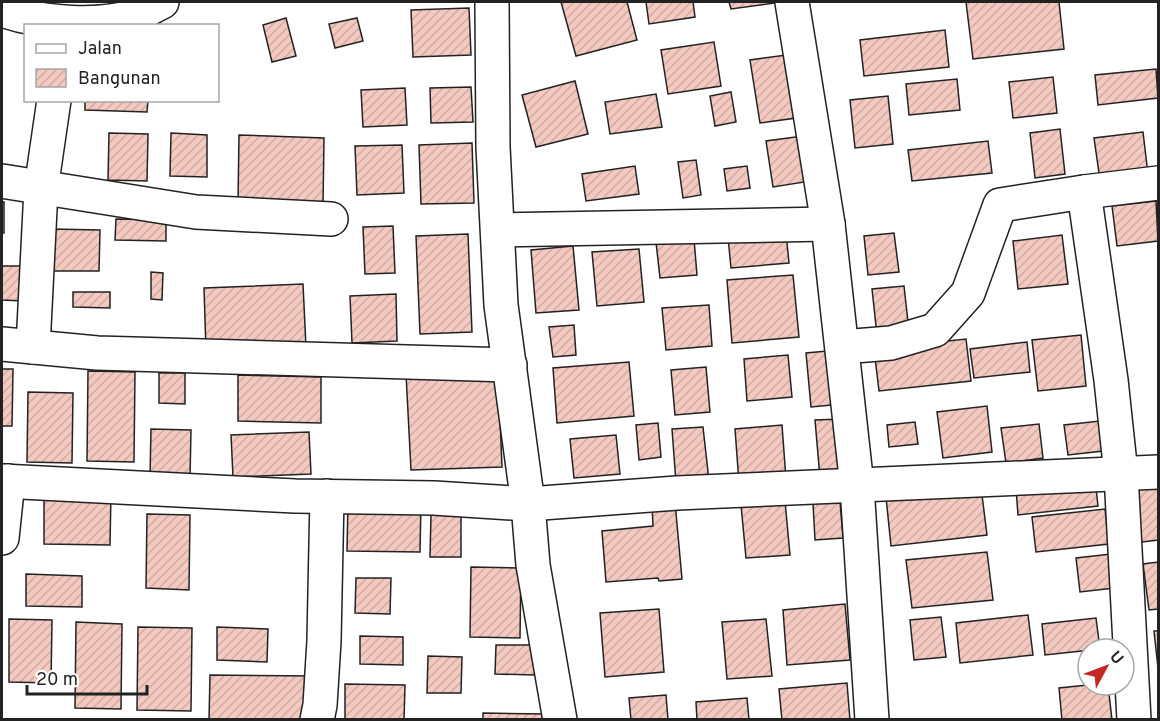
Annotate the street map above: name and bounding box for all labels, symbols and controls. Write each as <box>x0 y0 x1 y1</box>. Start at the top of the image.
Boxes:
legend <box>24 24 219 102</box>
text: Jalan <box>78 38 122 61</box>
text: Bangunan <box>78 68 161 91</box>
north arrow <box>1076 637 1136 697</box>
text: U <box>1105 648 1127 669</box>
scale bar <box>27 658 147 696</box>
text: 20 m <box>36 669 78 692</box>

